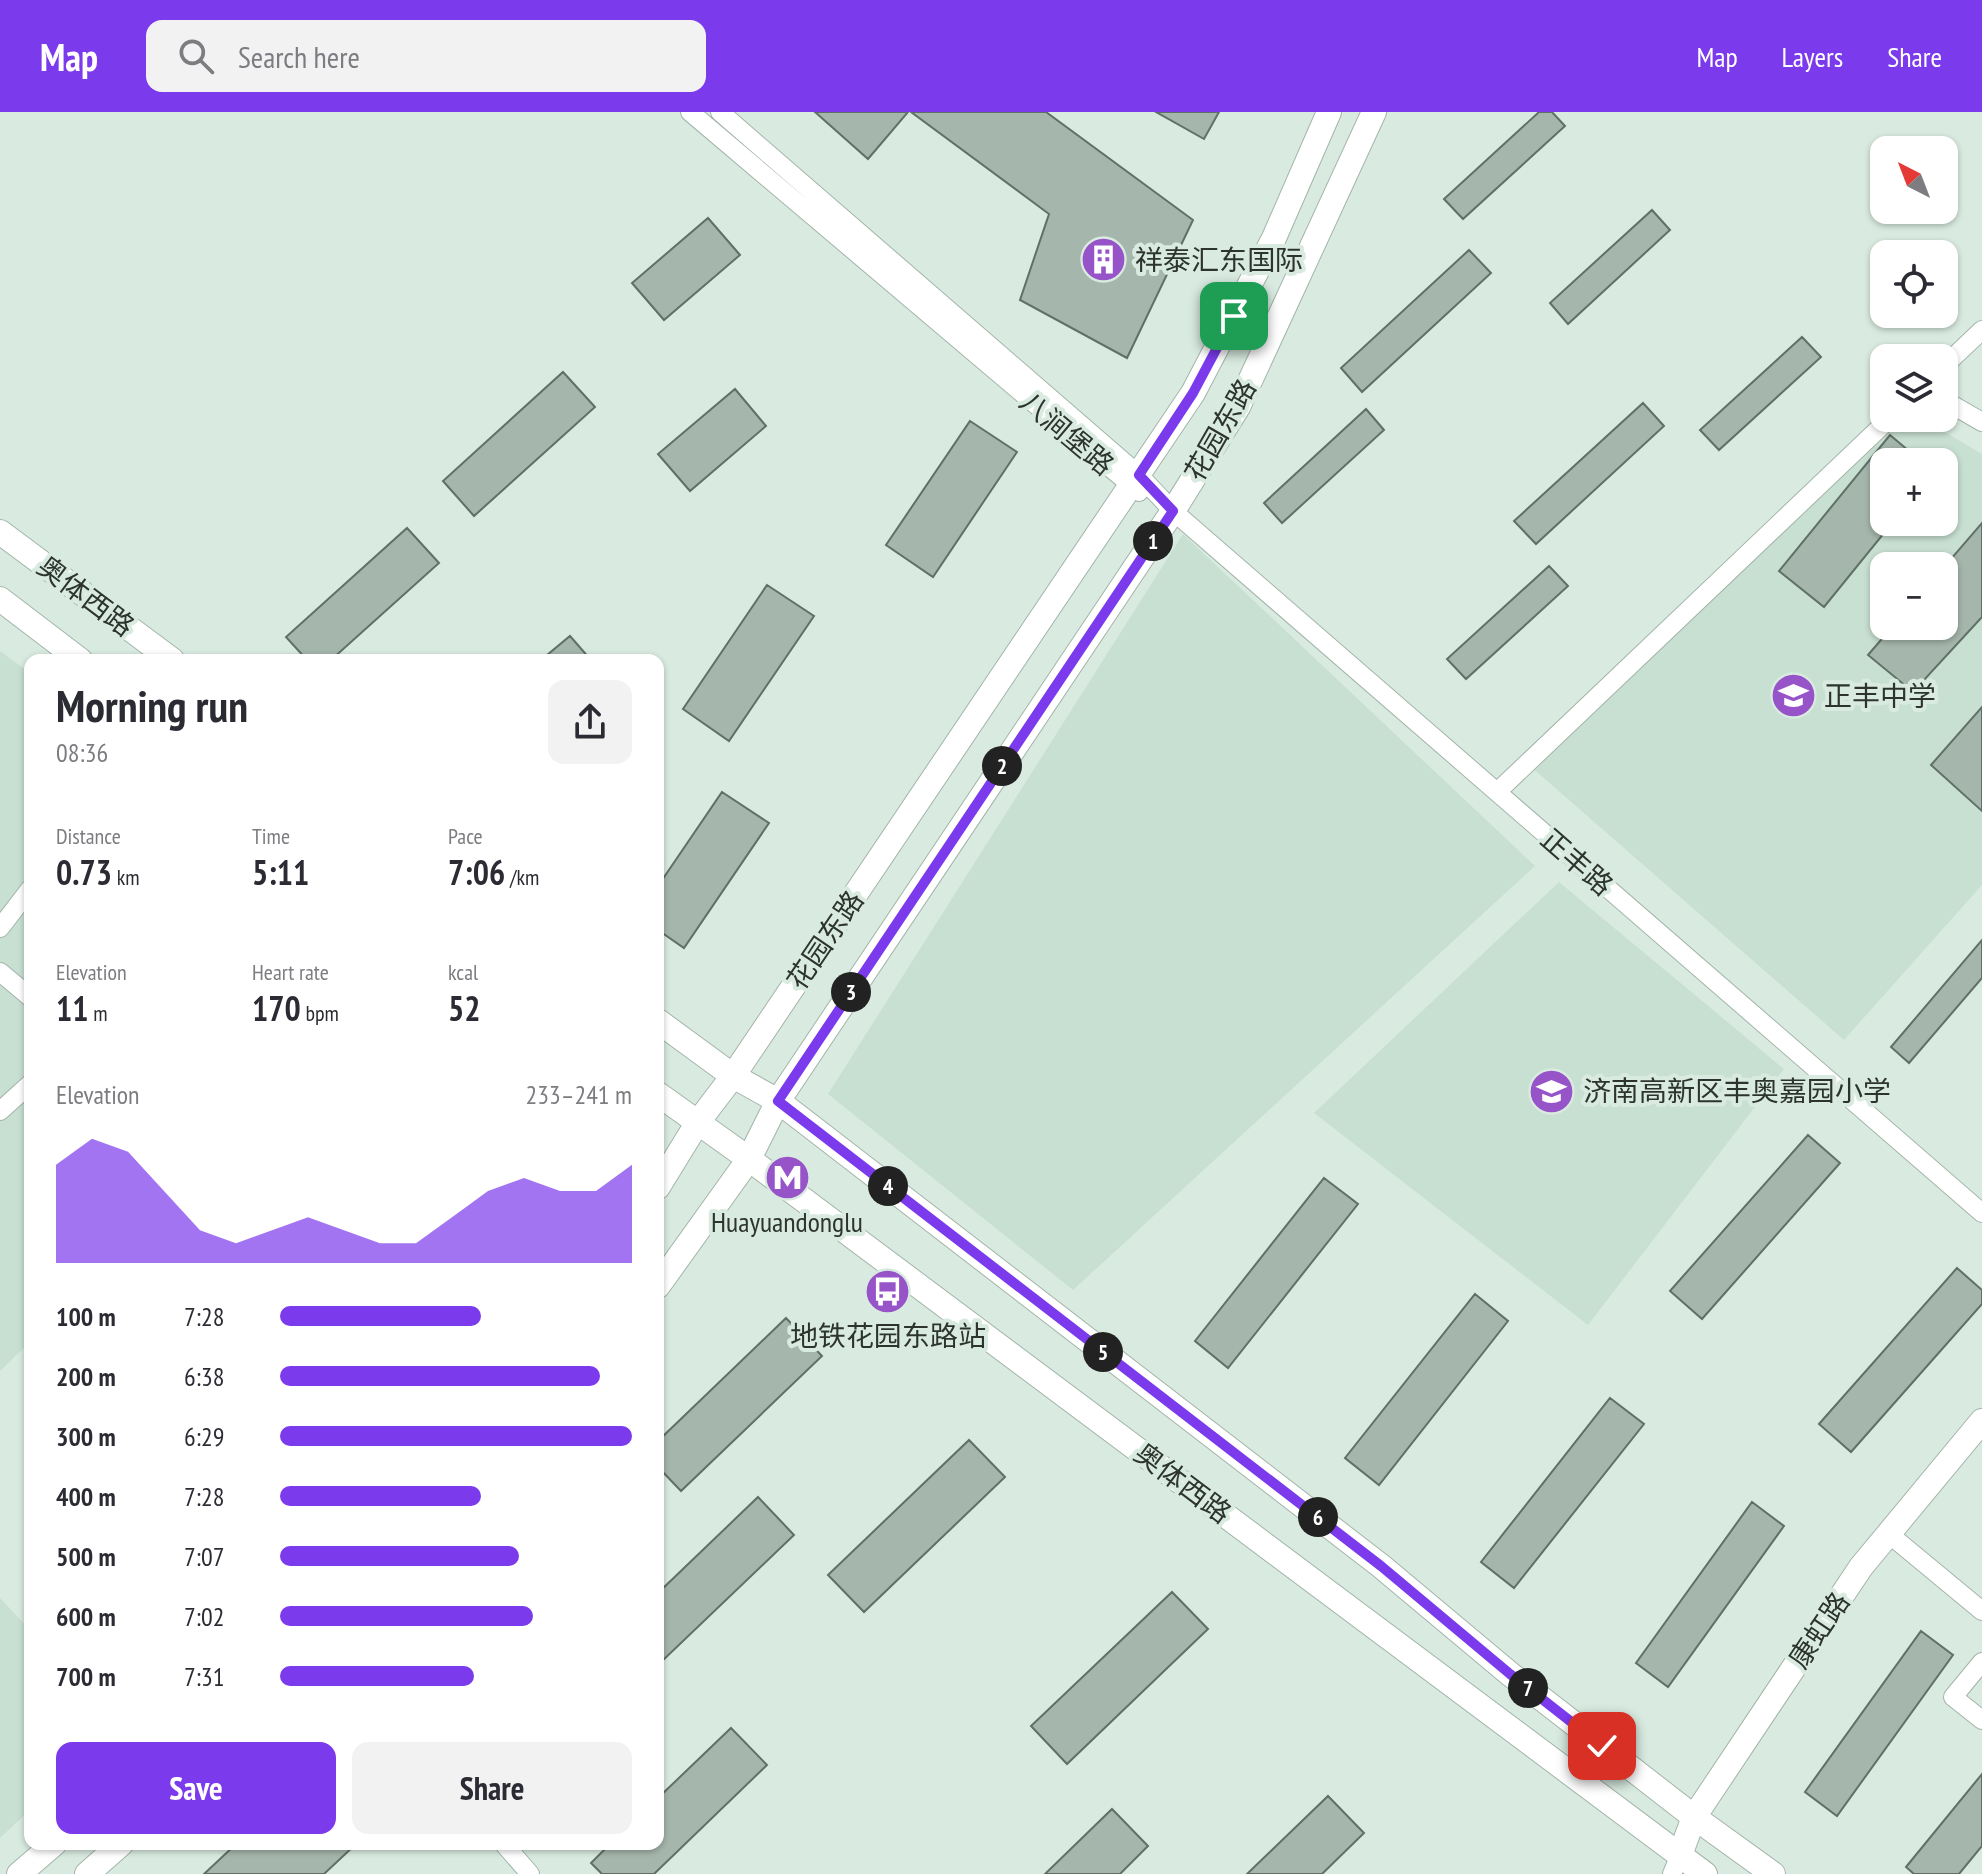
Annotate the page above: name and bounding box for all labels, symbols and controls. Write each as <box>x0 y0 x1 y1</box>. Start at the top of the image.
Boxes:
search box <box>146 20 706 92</box>
text: Map <box>40 32 98 81</box>
icon: search <box>174 34 218 78</box>
text: Search here <box>238 37 360 76</box>
text: Map <box>1696 38 1738 75</box>
text: Layers <box>1782 38 1843 75</box>
text: Share <box>1887 38 1942 75</box>
north arrow <box>1870 136 1958 224</box>
map controls <box>1870 136 1958 640</box>
building icon: 祥泰汇东国际 <box>1080 236 1128 284</box>
button: locate <box>1870 240 1958 328</box>
place label: 祥泰汇东国际 <box>1135 241 1303 278</box>
pin <box>1200 282 1268 350</box>
icon: arrive <box>1212 294 1256 338</box>
button: layers <box>1870 344 1958 432</box>
street label: 花园东路 <box>1176 372 1264 488</box>
street label: 八涧堡路 <box>1013 382 1122 483</box>
button: + <box>1870 448 1958 536</box>
pin: 1 <box>1133 521 1173 561</box>
text: 1 <box>1148 527 1158 555</box>
street label: 奥体西路 <box>30 547 142 644</box>
button: − <box>1870 552 1958 640</box>
school or university icon: 正丰中学 <box>1769 672 1817 720</box>
text: Morning run <box>56 677 248 734</box>
place label: 正丰中学 <box>1824 677 1936 714</box>
button: share <box>548 680 632 764</box>
text: 08:36 <box>56 736 108 769</box>
pin: 2 <box>982 746 1022 786</box>
text: 2 <box>997 752 1007 780</box>
street label: 正丰路 <box>1533 820 1621 903</box>
text: Distance <box>56 822 121 850</box>
text: Time <box>252 822 290 850</box>
text: Pace <box>448 822 483 850</box>
text: 0.73 <box>56 850 112 894</box>
text: 5:11 <box>252 850 309 894</box>
text: 7:06 <box>448 850 505 894</box>
text: km <box>112 863 140 891</box>
text: /km <box>505 863 539 891</box>
street label: 花园东路 <box>778 883 871 996</box>
text: Elevation <box>56 958 127 986</box>
text: Heart rate <box>252 958 329 986</box>
text: kcal <box>448 958 478 986</box>
pin: 3 <box>831 972 871 1012</box>
text: 3 <box>846 978 856 1006</box>
text: 11 <box>56 986 89 1030</box>
text: 170 <box>252 986 301 1030</box>
text: 52 <box>448 986 481 1030</box>
text: m <box>89 999 108 1027</box>
text: bpm <box>301 999 339 1027</box>
school or university icon: 济南高新区丰奥嘉园小学 <box>1528 1067 1576 1115</box>
place label: 济南高新区丰奥嘉园小学 <box>1583 1072 1891 1109</box>
text: Elevation <box>56 1078 139 1111</box>
text: 233–241 m <box>526 1078 632 1111</box>
metro station icon: Huayuandonglu <box>763 1153 811 1201</box>
pin: 4 <box>868 1166 908 1206</box>
text: 4 <box>883 1172 893 1200</box>
place label: Huayuandonglu <box>711 1203 863 1240</box>
bus stop icon: 地铁花园东路站 <box>864 1267 912 1315</box>
text: 100 m <box>56 1300 116 1333</box>
text: 7:28 <box>184 1300 224 1333</box>
place label: 地铁花园东路站 <box>790 1317 986 1354</box>
pin: 5 <box>1083 1332 1123 1372</box>
text: 5 <box>1098 1338 1108 1366</box>
text: 200 m <box>56 1360 116 1393</box>
text: 6:38 <box>184 1360 224 1393</box>
text: 300 m <box>56 1420 116 1453</box>
text: 6:29 <box>184 1420 224 1453</box>
street label: 奥体西路 <box>1127 1434 1239 1531</box>
text: 400 m <box>56 1480 116 1513</box>
text: 7:28 <box>184 1480 224 1513</box>
pin: 6 <box>1298 1497 1338 1537</box>
text: 6 <box>1313 1503 1323 1531</box>
text: 500 m <box>56 1540 116 1573</box>
text: 7:07 <box>184 1540 224 1573</box>
street label: 康虹路 <box>1780 1585 1857 1675</box>
text: 600 m <box>56 1600 116 1633</box>
text: 7:02 <box>184 1600 224 1633</box>
text: 700 m <box>56 1660 116 1693</box>
text: 7:31 <box>184 1660 224 1693</box>
pin: 7 <box>1508 1668 1548 1708</box>
text: 7 <box>1523 1674 1533 1702</box>
pin <box>1568 1712 1636 1780</box>
icon: check <box>1580 1724 1624 1768</box>
button: Save <box>56 1742 336 1834</box>
button: Share <box>352 1742 632 1834</box>

